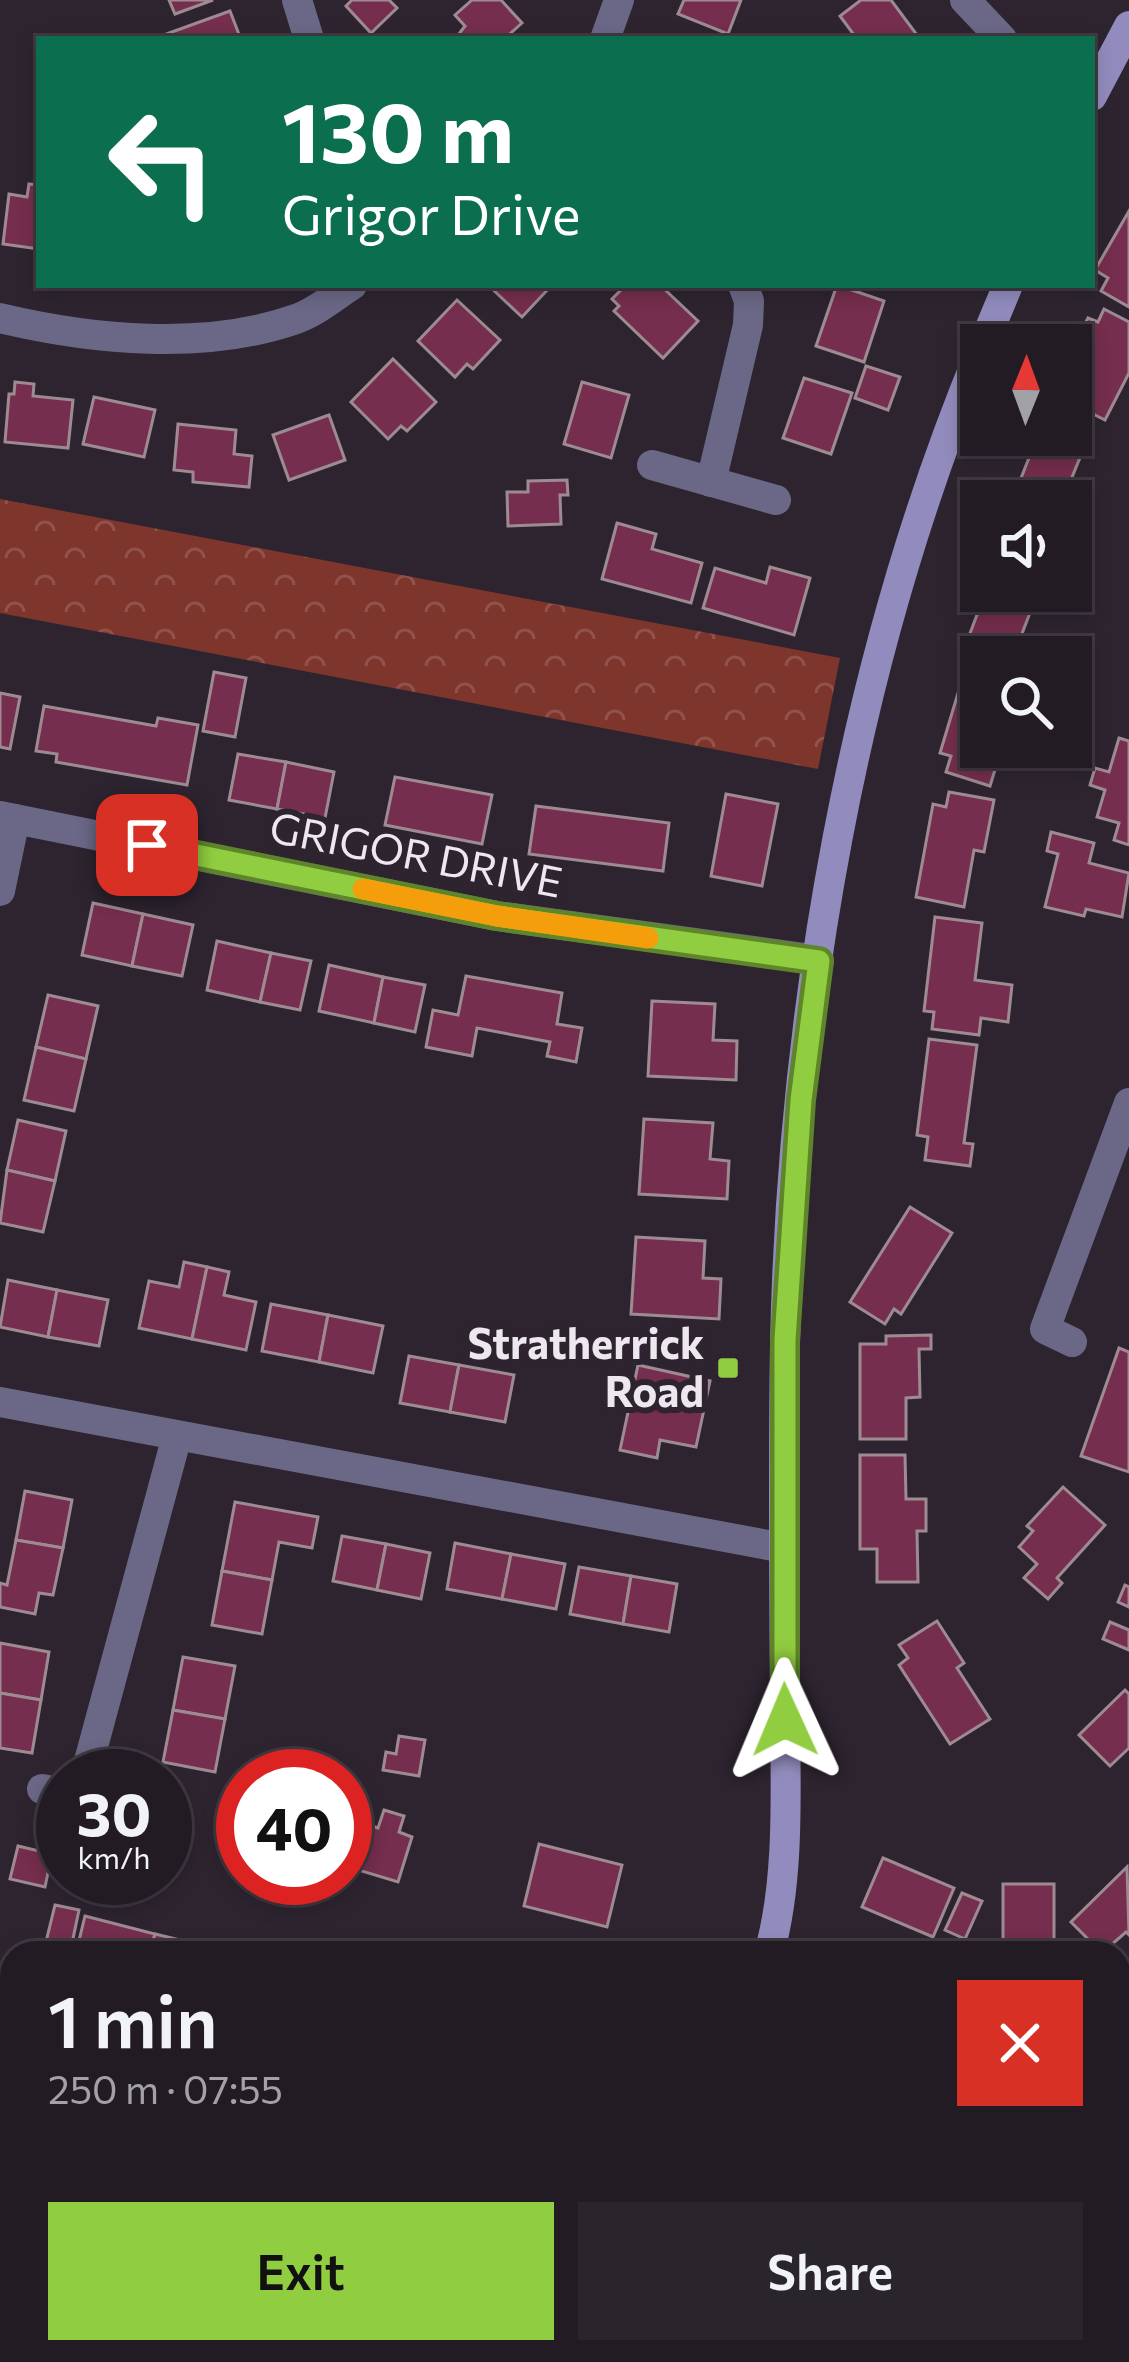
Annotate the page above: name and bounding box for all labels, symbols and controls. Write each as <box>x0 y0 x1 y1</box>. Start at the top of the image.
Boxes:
text: 130 m <box>282 78 514 180</box>
icon: left <box>84 84 240 240</box>
text: Grigor Drive <box>282 180 580 246</box>
north arrow <box>960 324 1092 456</box>
map controls <box>960 324 1092 768</box>
button: sound <box>960 480 1092 612</box>
button: search <box>960 636 1092 768</box>
pin <box>96 794 198 896</box>
street label: GRIGOR DRIVE <box>266 799 567 907</box>
icon: arrive <box>114 812 180 878</box>
place label: Stratherrick Road <box>467 1316 704 1416</box>
marker: Stratherrick Road <box>715 1355 741 1381</box>
position arrow <box>722 1657 848 1783</box>
speed limit sign: 40 <box>216 1749 372 1905</box>
text: 30 <box>77 1775 151 1848</box>
text: km/h <box>78 1838 150 1875</box>
text: 1 min <box>48 1975 218 2063</box>
button: close <box>957 1980 1083 2106</box>
text: 250 m · 07:55 <box>48 2064 283 2112</box>
button: Exit <box>48 2202 554 2340</box>
button: Share <box>578 2202 1083 2340</box>

